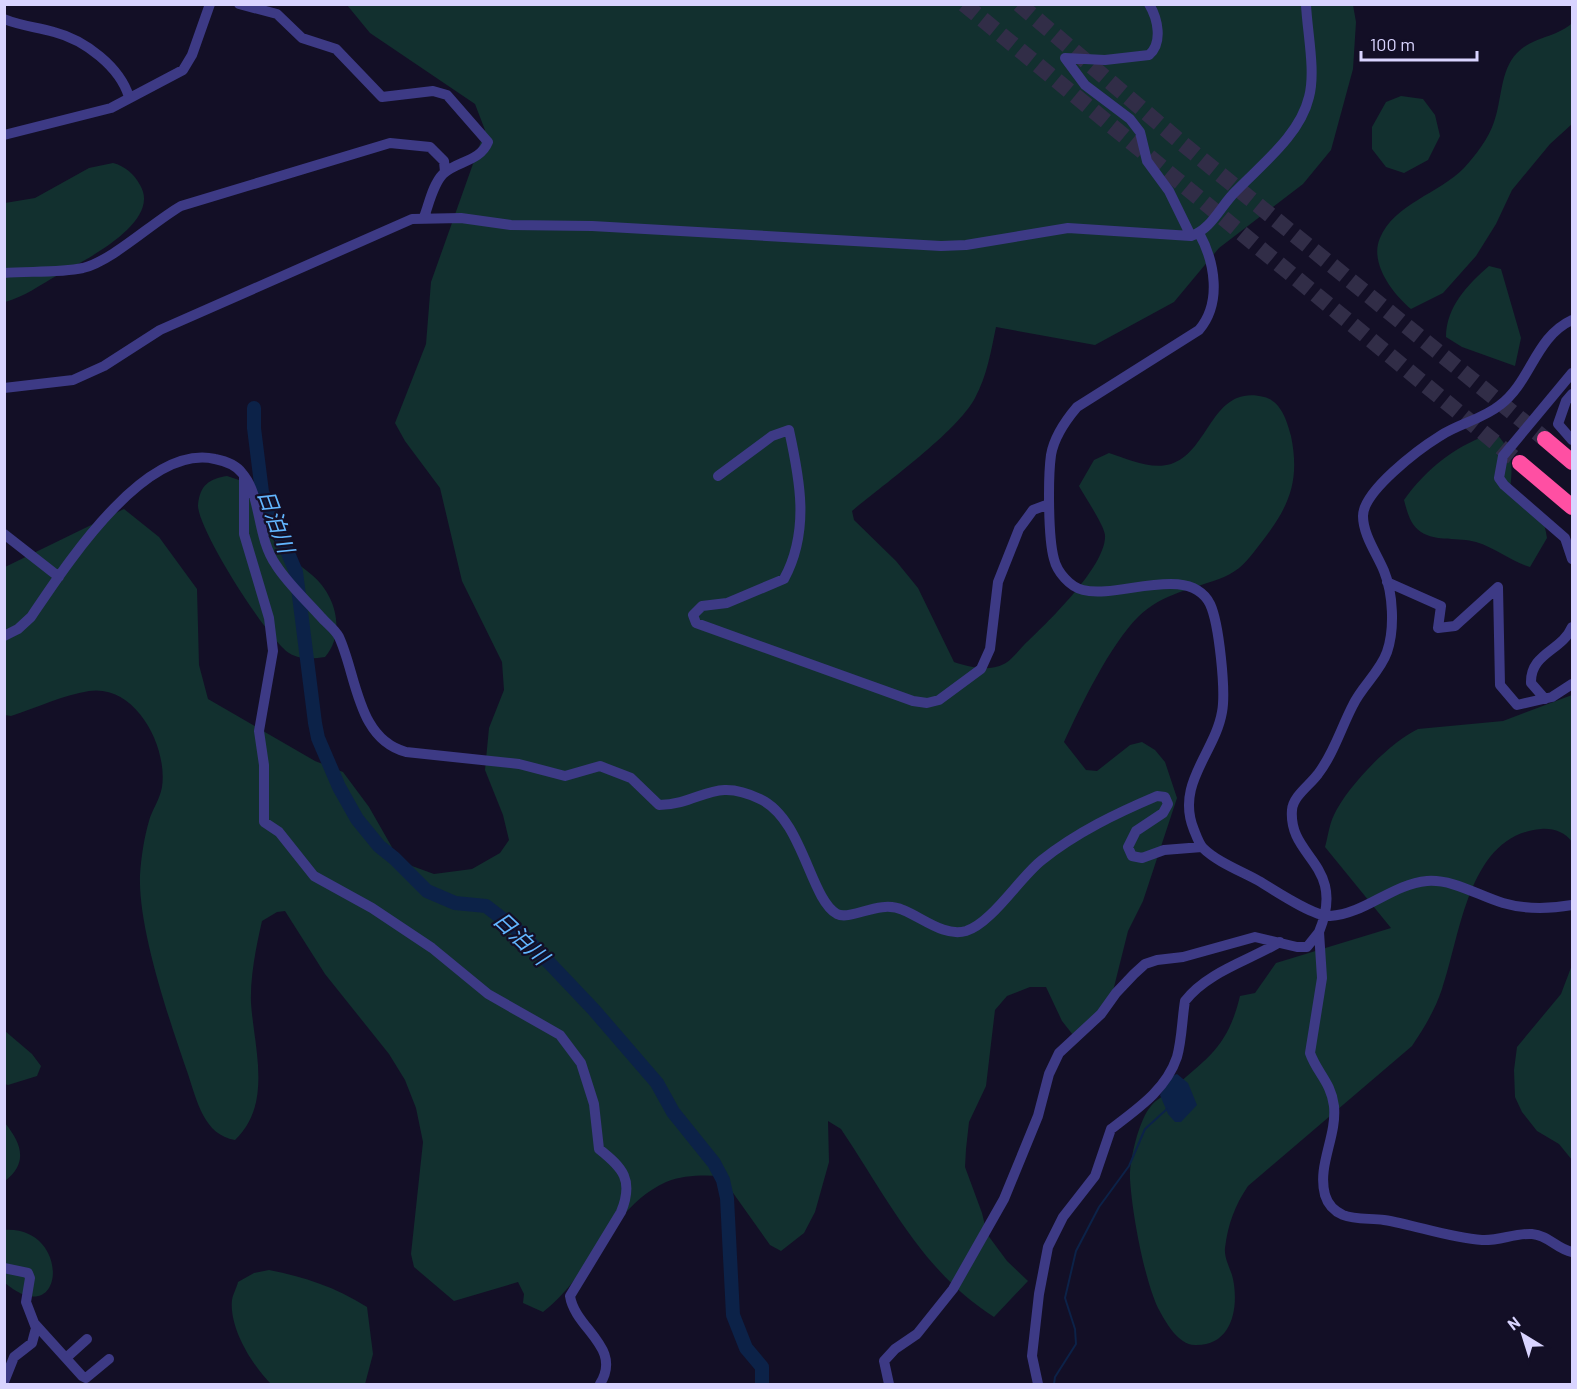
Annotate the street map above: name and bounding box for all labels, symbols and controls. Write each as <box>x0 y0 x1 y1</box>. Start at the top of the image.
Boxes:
scale bar <box>1361 24 1476 62</box>
text: 100 m <box>1370 33 1415 55</box>
water label: 日泊川 <box>253 485 301 558</box>
water label: 日泊川 <box>489 905 556 971</box>
north arrow <box>1493 1305 1553 1365</box>
text: N <box>1503 1312 1523 1334</box>

